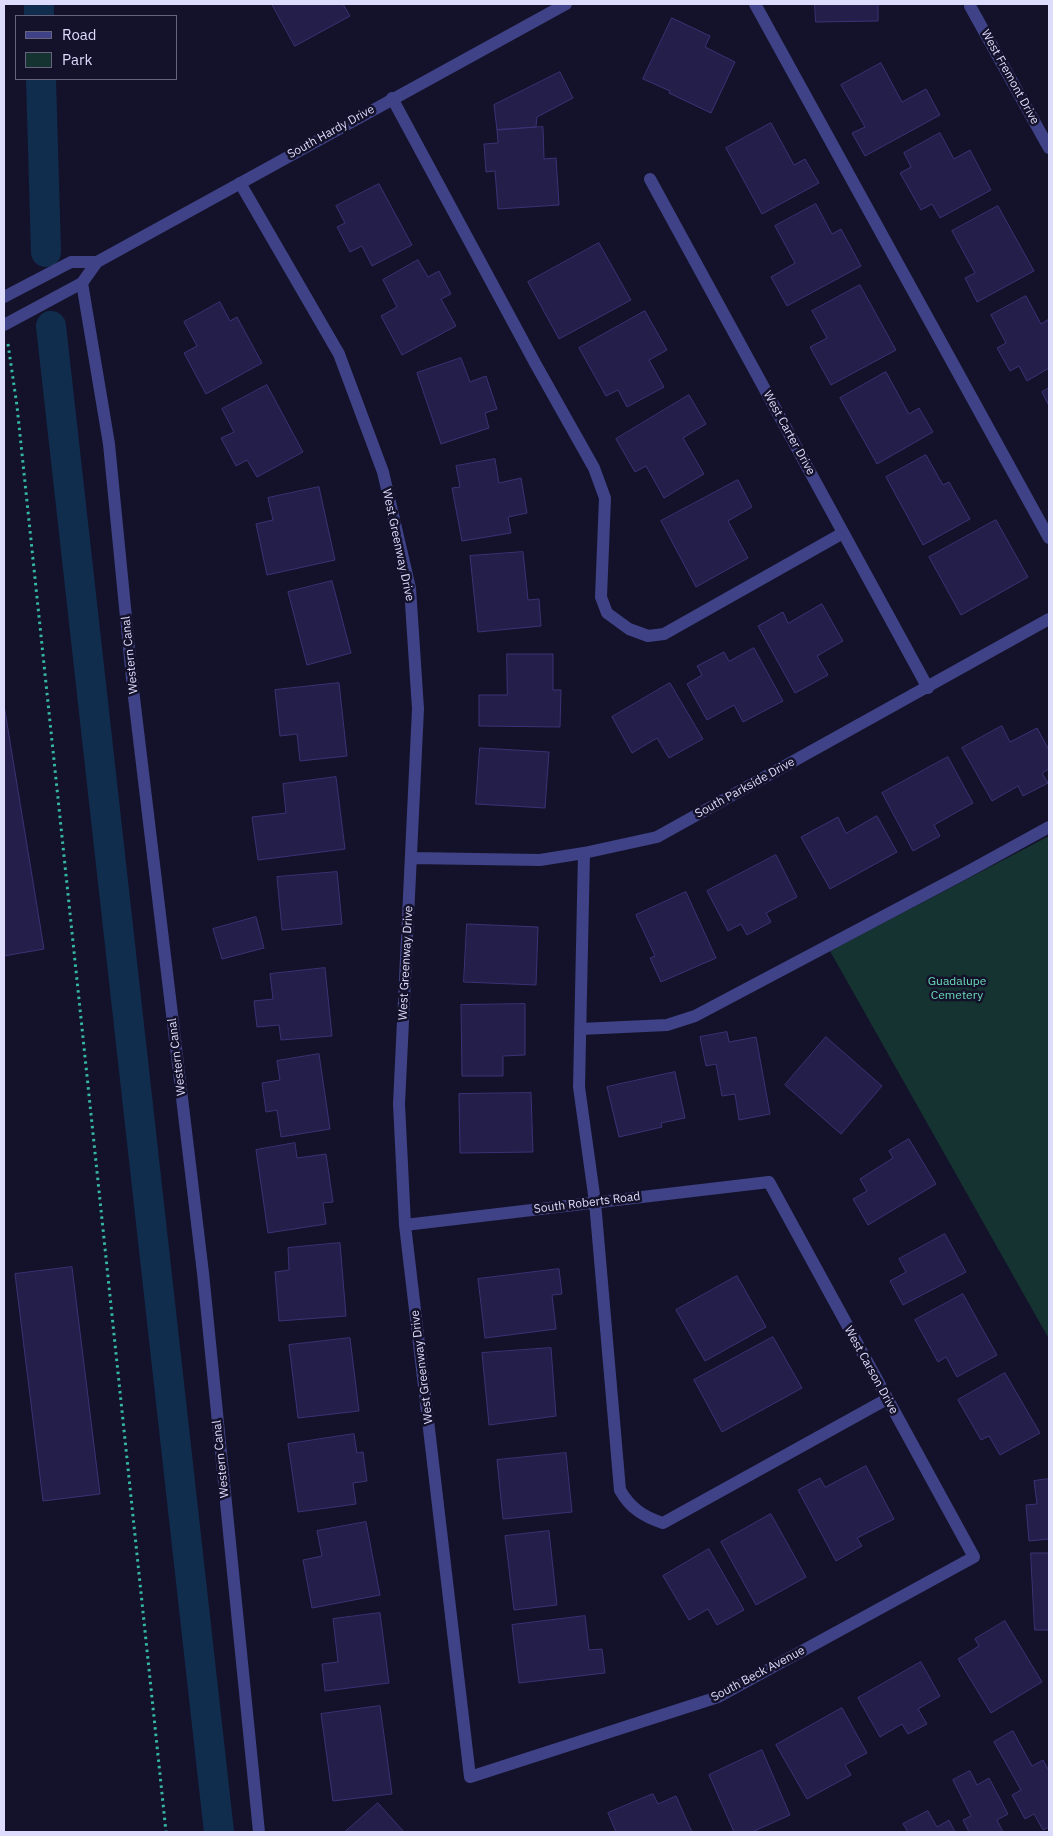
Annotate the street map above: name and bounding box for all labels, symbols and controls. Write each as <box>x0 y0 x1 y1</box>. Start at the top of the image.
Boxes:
legend <box>15 15 178 80</box>
text: Road <box>62 25 97 44</box>
street label: West Fremont Drive <box>978 27 1042 127</box>
text: Park <box>62 50 92 69</box>
street label: South Hardy Drive <box>285 102 377 162</box>
street label: West Carter Drive <box>760 388 818 478</box>
street label: West Greenway Drive <box>379 487 417 603</box>
street label: Western Canal <box>119 615 141 695</box>
street label: South Parkside Drive <box>693 755 797 821</box>
street label: West Greenway Drive <box>396 905 416 1021</box>
park label: Guadalupe Cemetery <box>928 975 986 1003</box>
street label: Western Canal <box>165 1017 189 1097</box>
street label: South Roberts Road <box>533 1189 641 1217</box>
street label: West Greenway Drive <box>408 1309 436 1425</box>
street label: West Carson Drive <box>841 1324 901 1416</box>
street label: Western Canal <box>210 1419 232 1499</box>
street label: South Beck Avenue <box>709 1643 807 1705</box>

